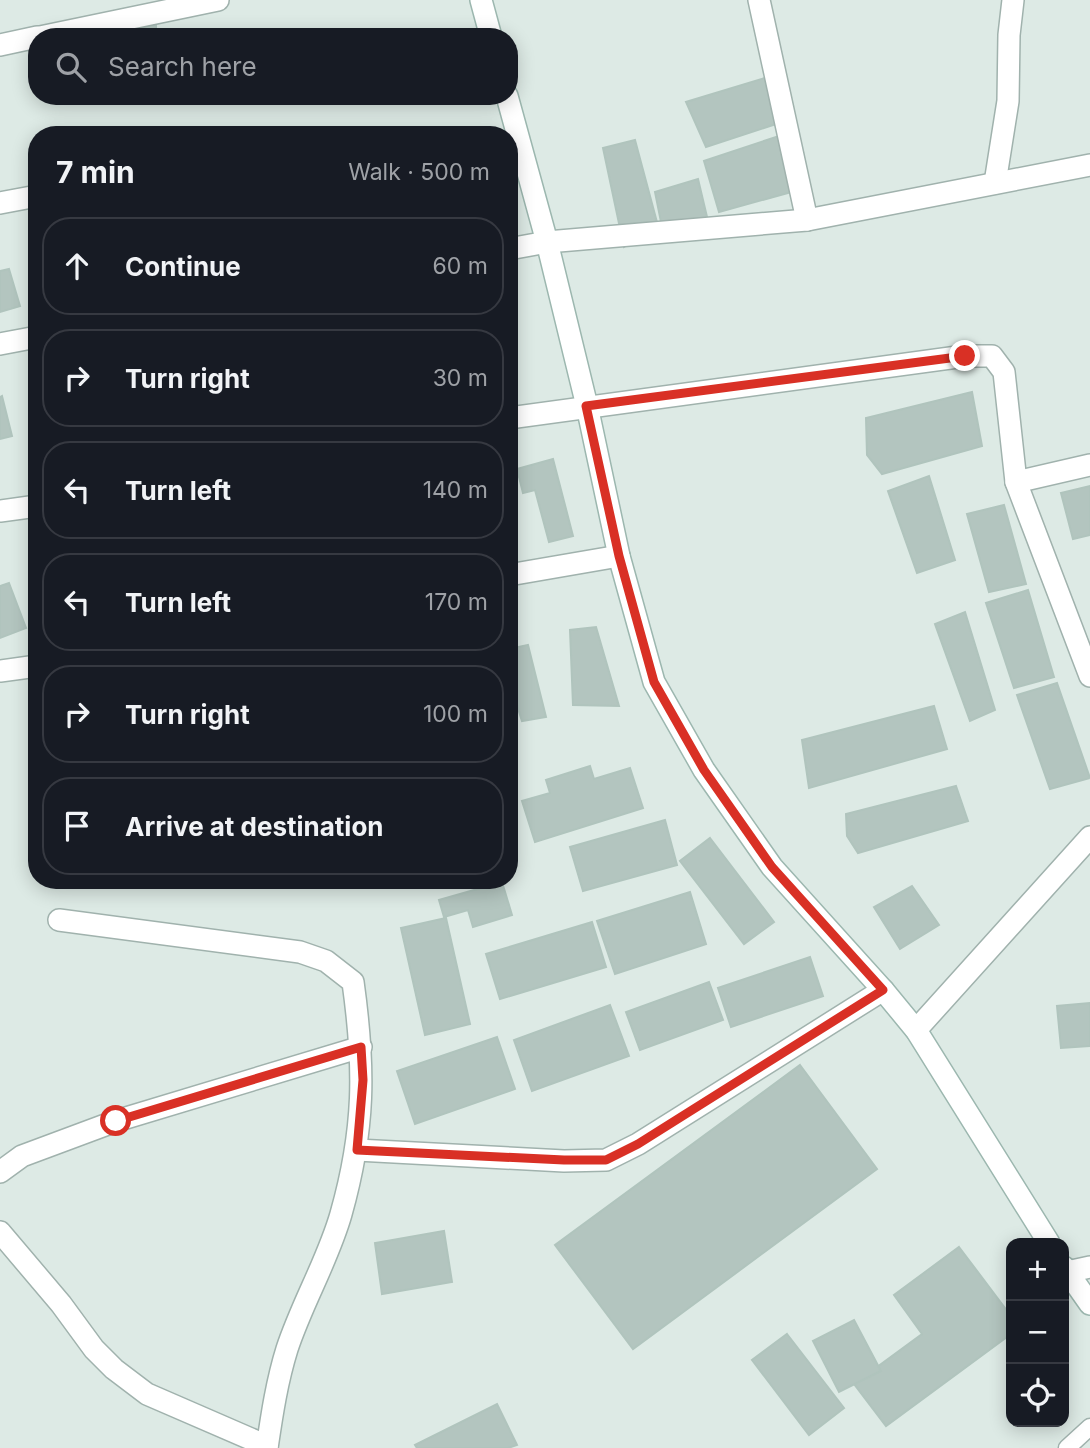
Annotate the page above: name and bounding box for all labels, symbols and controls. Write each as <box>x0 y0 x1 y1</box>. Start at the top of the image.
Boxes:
search box <box>28 28 518 105</box>
icon: search <box>52 48 90 86</box>
text: Search here <box>108 51 257 82</box>
text: 7 min <box>56 154 135 190</box>
text: Walk · 500 m <box>348 158 490 186</box>
icon: ahead <box>58 247 96 285</box>
text: Continue <box>125 251 241 282</box>
text: 60 m <box>433 252 488 280</box>
route end <box>949 340 980 371</box>
icon: right <box>58 359 96 397</box>
text: Turn right <box>125 363 250 394</box>
text: 30 m <box>433 364 488 392</box>
icon: left <box>58 471 96 509</box>
text: Turn left <box>125 475 231 506</box>
text: 140 m <box>423 476 488 504</box>
icon: left <box>58 583 96 621</box>
text: Turn left <box>125 587 231 618</box>
text: 170 m <box>425 588 488 616</box>
icon: right <box>58 695 96 733</box>
text: Turn right <box>125 699 250 730</box>
text: 100 m <box>423 700 488 728</box>
icon: arrive <box>58 807 96 845</box>
text: Arrive at destination <box>125 811 384 842</box>
route start <box>100 1105 131 1136</box>
map controls <box>1006 1238 1069 1427</box>
button: + <box>1006 1238 1069 1301</box>
button: − <box>1006 1301 1069 1364</box>
button: locate <box>1006 1364 1069 1427</box>

